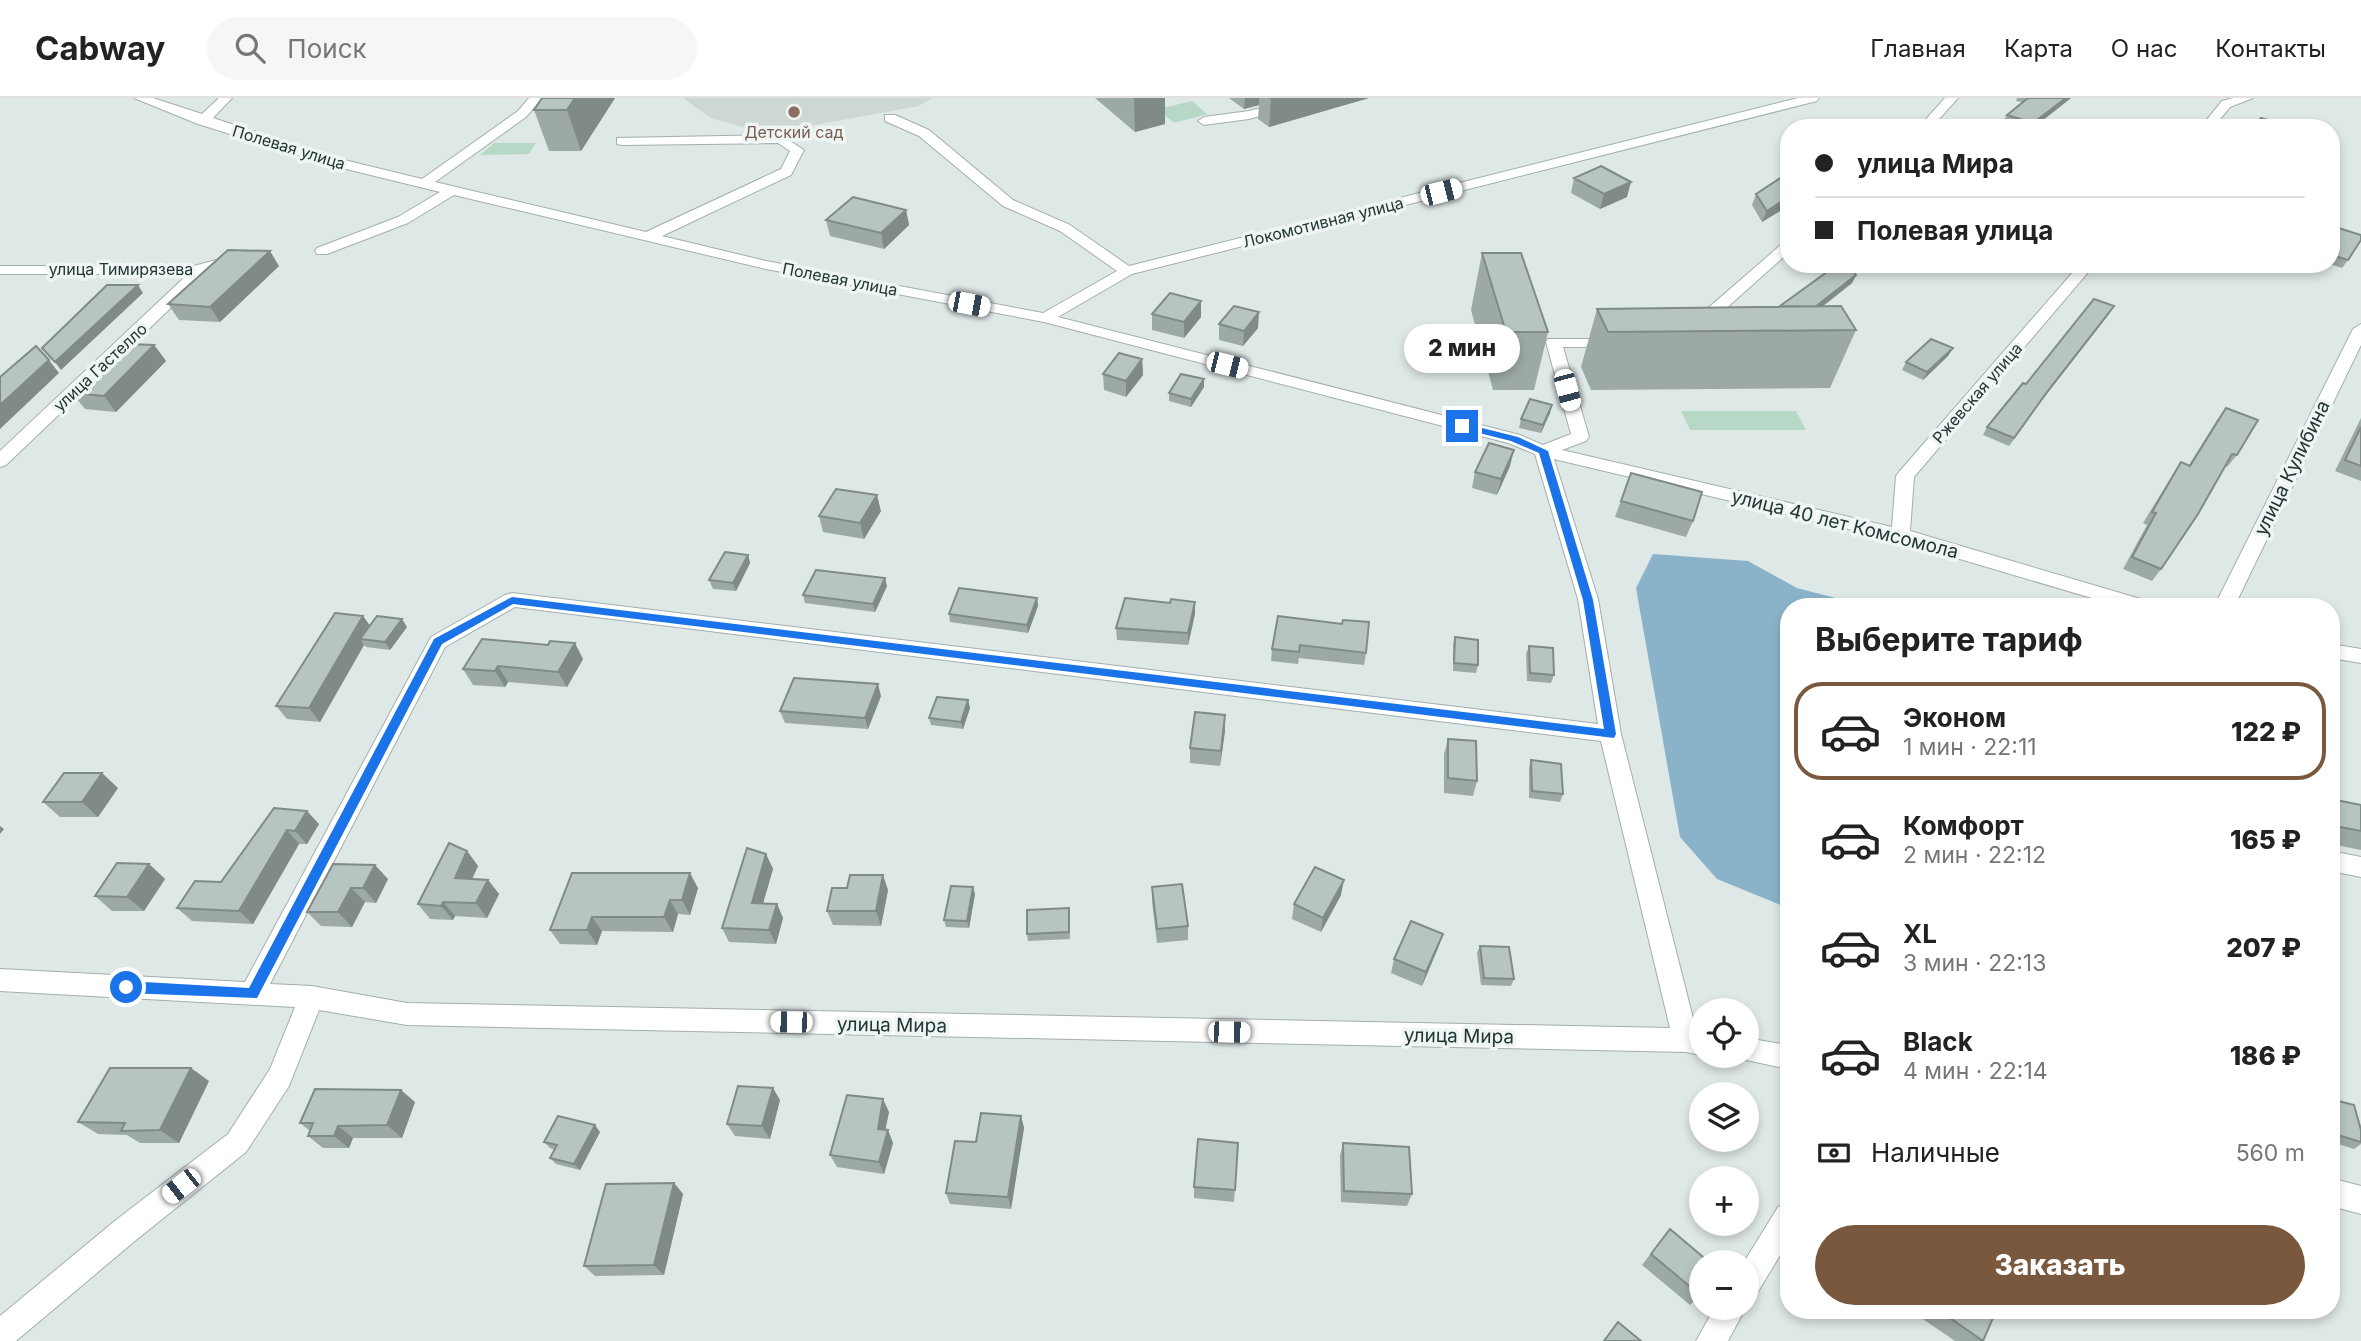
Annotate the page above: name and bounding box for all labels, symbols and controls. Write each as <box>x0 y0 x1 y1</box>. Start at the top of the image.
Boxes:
search box <box>207 17 697 80</box>
text: Cabway <box>35 28 165 68</box>
icon: search <box>231 29 269 67</box>
text: Поиск <box>287 33 367 64</box>
text: Главная <box>1870 34 1966 63</box>
text: Карта <box>2004 34 2073 63</box>
text: О нас <box>2111 34 2177 63</box>
text: Контакты <box>2215 34 2326 63</box>
marker: Детский сад <box>786 104 802 120</box>
street label: Полевая улица <box>230 120 348 174</box>
place label: Детский сад <box>744 122 844 142</box>
text: улица Мира <box>1857 148 2014 179</box>
car <box>1419 177 1464 207</box>
street label: Локомотивная улица <box>1241 192 1405 252</box>
text: Полевая улица <box>1857 215 2053 246</box>
street label: Полевая улица <box>781 258 899 300</box>
street label: улица Тимирязева <box>49 259 193 279</box>
car <box>947 290 992 318</box>
street label: улица Гастелло <box>49 319 151 415</box>
callout: 2 мин <box>1404 324 1520 374</box>
text: 2 мин <box>1428 334 1496 362</box>
street label: Ржевская улица <box>1928 339 2026 447</box>
car <box>1205 350 1250 380</box>
car <box>1552 367 1583 413</box>
street label: улица Кулибина <box>2249 397 2335 539</box>
route end <box>1446 410 1478 442</box>
street label: улица 40 лет Комсомола <box>1729 485 1961 563</box>
text: Выберите тариф <box>1815 620 2083 659</box>
icon: car <box>1819 700 1882 763</box>
text: Эконом <box>1903 702 2006 733</box>
text: 122 ₽ <box>2231 716 2301 747</box>
text: 1 мин · 22:11 <box>1903 733 2037 761</box>
icon: car <box>1819 808 1882 871</box>
text: Комфорт <box>1903 810 2024 841</box>
text: 165 ₽ <box>2230 824 2301 855</box>
text: 2 мин · 22:12 <box>1903 841 2046 869</box>
icon: car <box>1819 916 1882 979</box>
text: XL <box>1903 918 1937 949</box>
text: 207 ₽ <box>2226 932 2301 963</box>
text: 3 мин · 22:13 <box>1903 949 2046 977</box>
route start <box>110 971 142 1003</box>
map controls <box>1689 998 1759 1320</box>
button: locate <box>1689 998 1759 1068</box>
car <box>770 1011 813 1033</box>
street label: улица Мира <box>837 1013 947 1037</box>
car <box>1208 1021 1251 1043</box>
street label: улица Мира <box>1404 1024 1514 1048</box>
icon: car <box>1819 1024 1882 1087</box>
text: Black <box>1903 1026 1973 1057</box>
text: 186 ₽ <box>2230 1040 2301 1071</box>
text: 4 мин · 22:14 <box>1903 1057 2048 1085</box>
button: layers <box>1689 1082 1759 1152</box>
icon: cash <box>1815 1134 1853 1172</box>
text: Наличные <box>1871 1137 2000 1168</box>
text: 560 m <box>2236 1139 2305 1167</box>
car <box>158 1165 205 1207</box>
button: + <box>1689 1166 1759 1236</box>
button: Заказать <box>1815 1225 2305 1305</box>
button: − <box>1689 1250 1759 1320</box>

